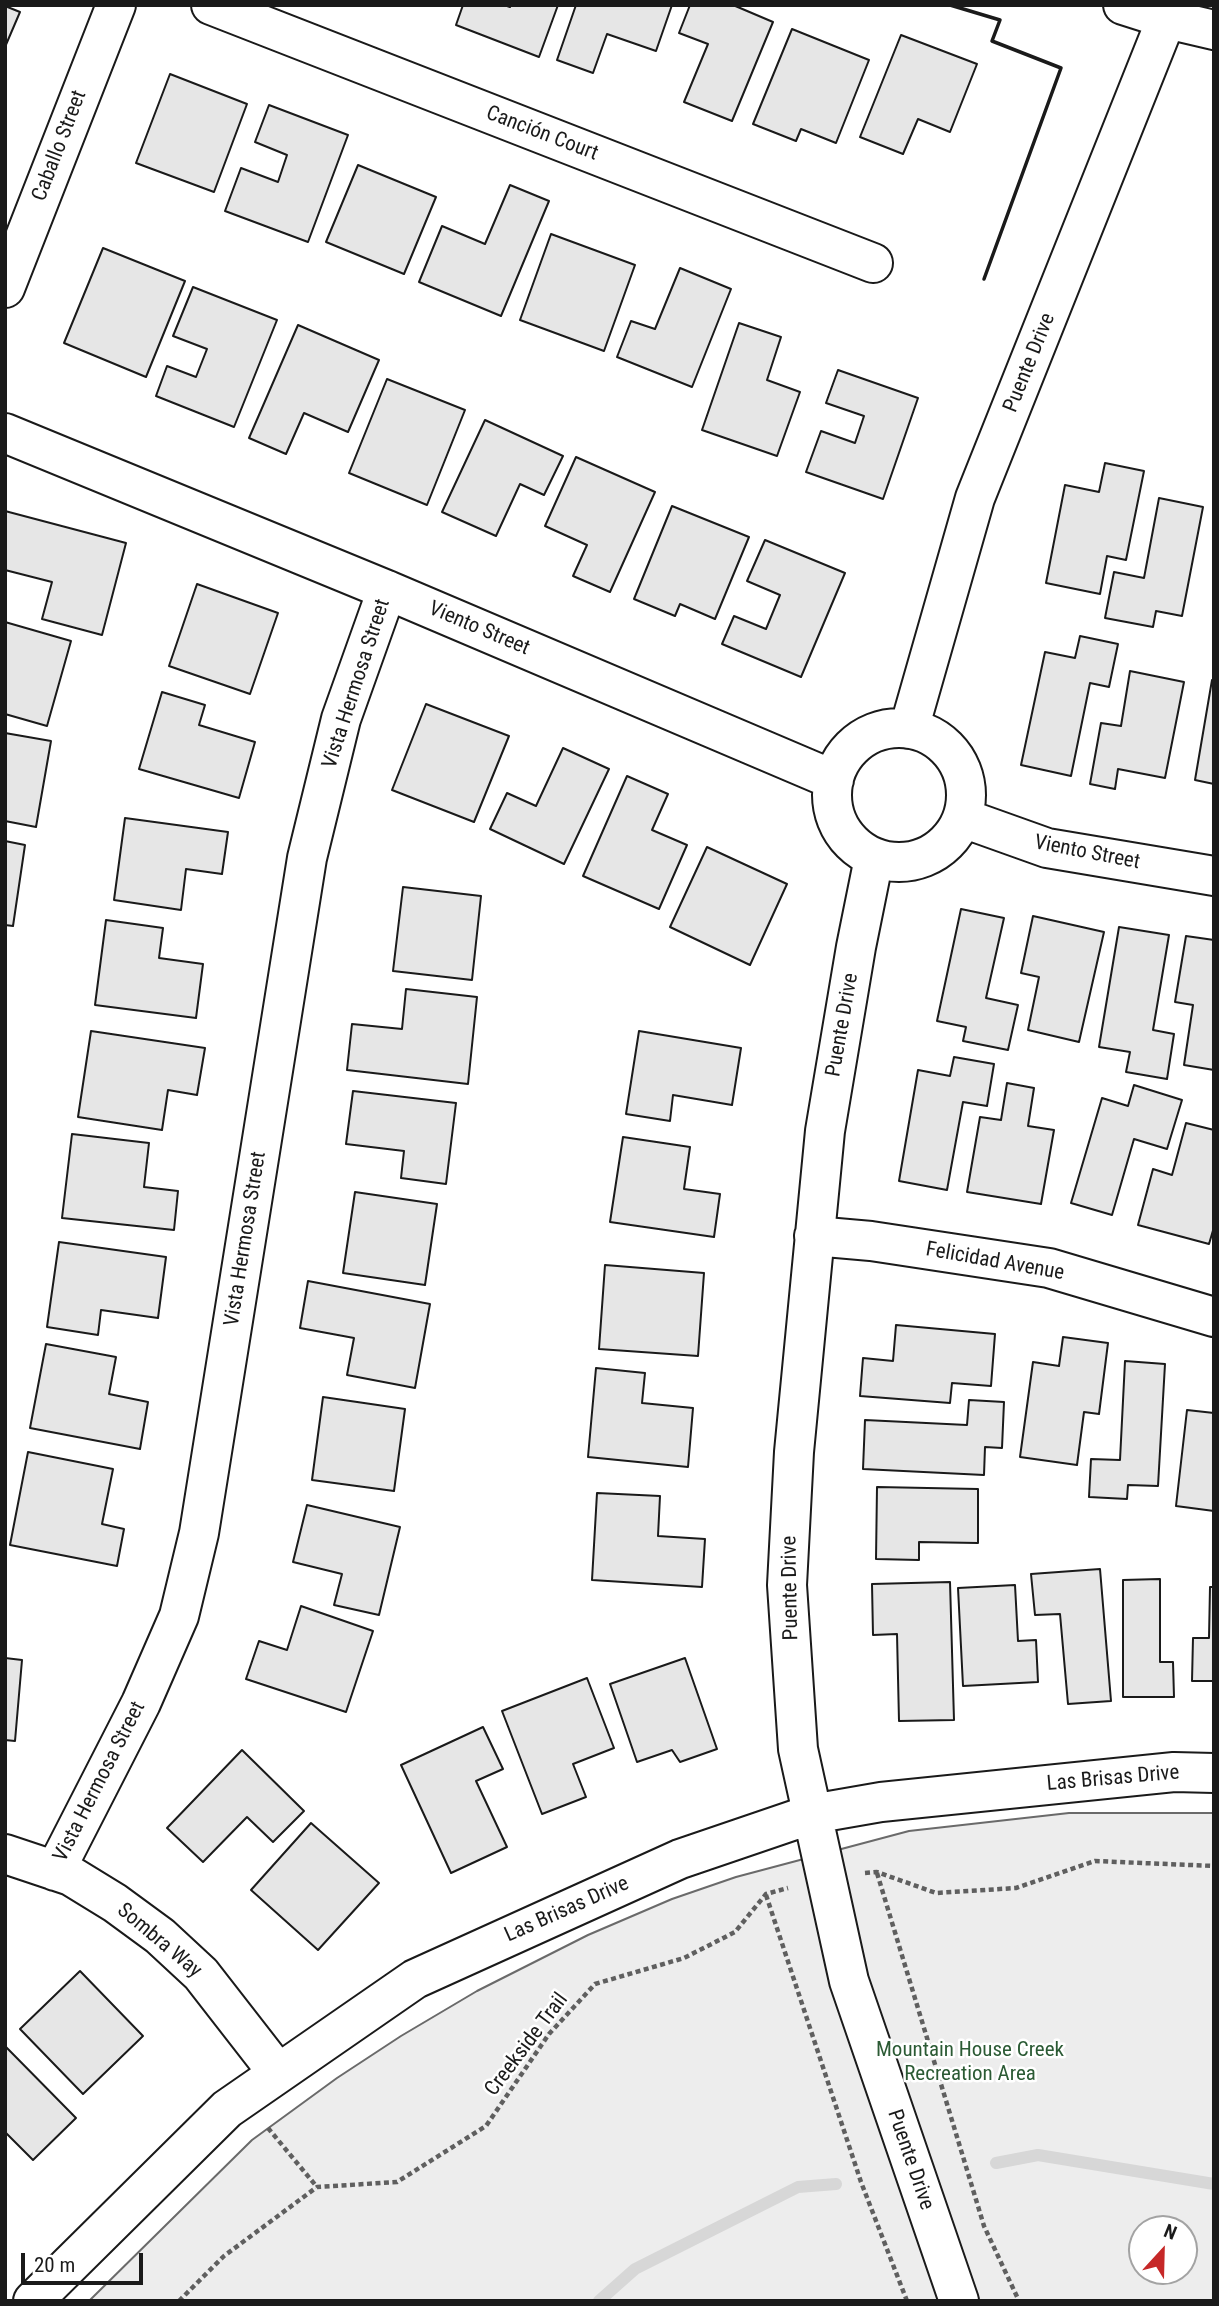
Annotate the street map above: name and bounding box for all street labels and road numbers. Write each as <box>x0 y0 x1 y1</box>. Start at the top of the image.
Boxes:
street label: Caballo Street <box>27 87 93 205</box>
street label: Canción Court <box>482 101 602 167</box>
street label: Puente Drive <box>999 310 1061 416</box>
street label: Vista Hermosa Street <box>318 596 396 772</box>
street label: Viento Street <box>425 596 533 662</box>
street label: Viento Street <box>1032 830 1142 876</box>
street label: Puente Drive <box>822 971 864 1079</box>
street label: Vista Hermosa Street <box>220 1150 272 1328</box>
street label: Felicidad Avenue <box>924 1237 1066 1287</box>
street label: Puente Drive <box>777 1535 805 1641</box>
street label: Vista Hermosa Street <box>49 1698 151 1866</box>
street label: Las Brisas Drive <box>1046 1761 1180 1797</box>
street label: Las Brisas Drive <box>501 1871 633 1949</box>
street label: Sombra Way <box>112 1898 206 1984</box>
street label: Creekside Trail <box>480 1988 574 2102</box>
street label: Puente Drive <box>881 2106 939 2214</box>

